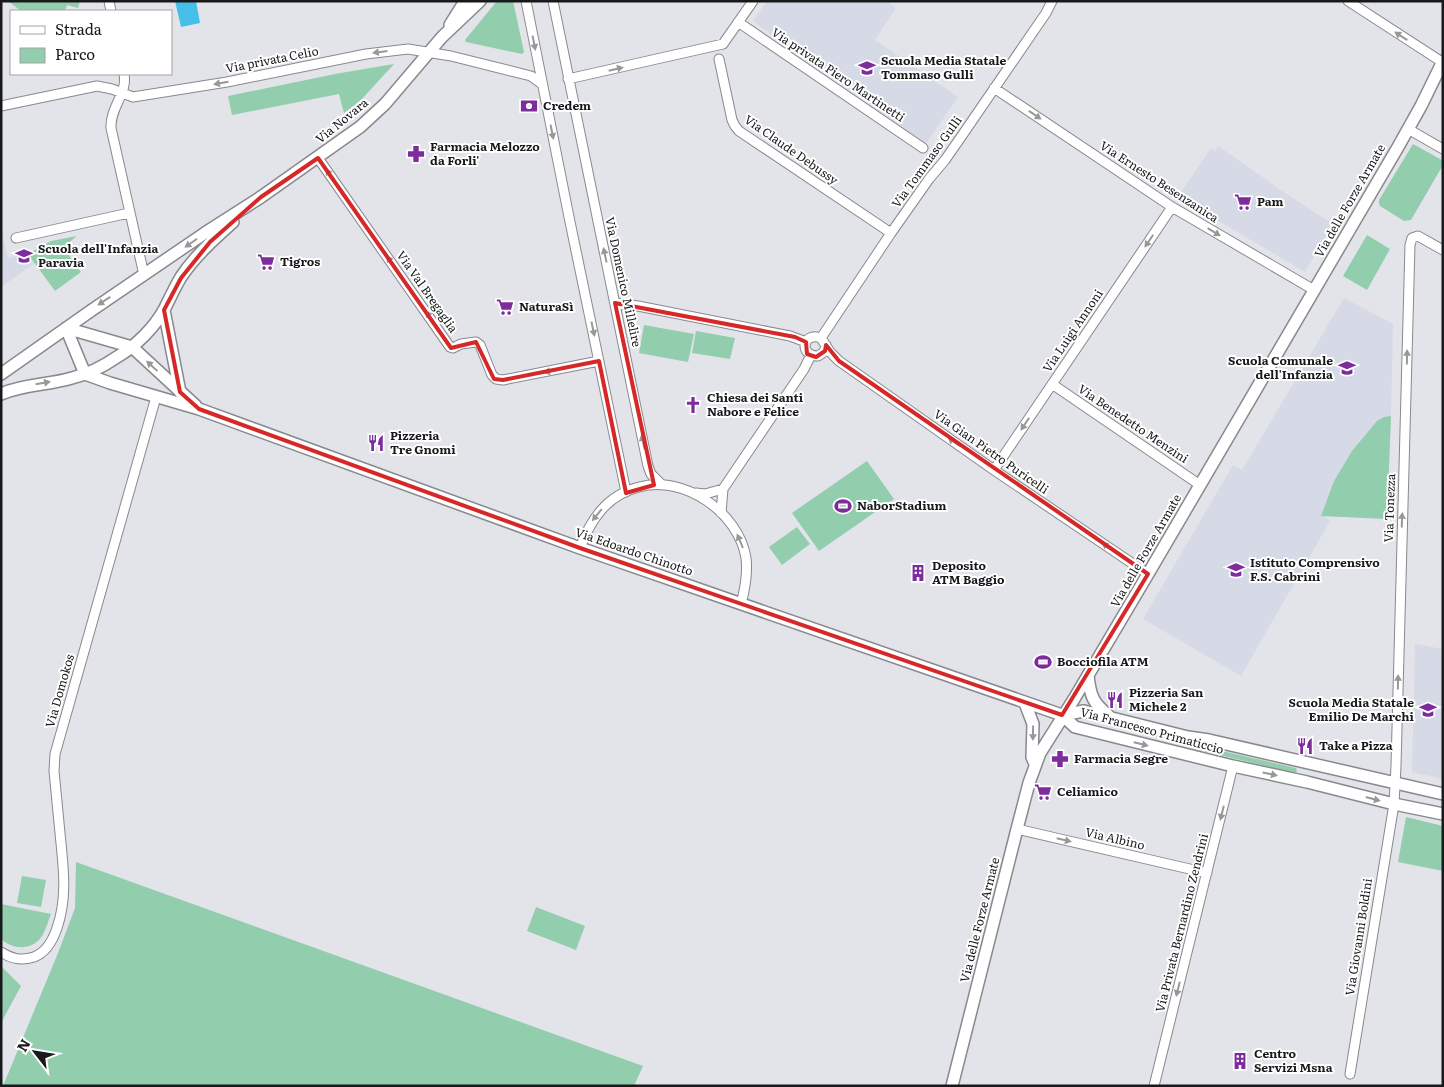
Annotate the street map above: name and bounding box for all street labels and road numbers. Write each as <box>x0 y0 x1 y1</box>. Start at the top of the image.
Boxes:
street label: Via privata Piero Martinetti <box>768 23 909 126</box>
street label: Via privata Celio <box>224 41 320 77</box>
street label: Via Novara <box>311 93 372 147</box>
street label: Via Claude Debussy <box>741 110 842 188</box>
street label: Via Tommaso Gulli <box>887 112 966 211</box>
street label: Via Ernesto Besenzanica <box>1097 136 1223 227</box>
street label: Via delle Forze Armate <box>1309 140 1389 261</box>
street label: Via Domenico Millelire <box>601 215 647 348</box>
street label: Via Val Bregaglia <box>393 247 463 336</box>
street label: Via Luigi Annoni <box>1038 285 1107 376</box>
street label: Via Benedetto Menzini <box>1075 379 1192 467</box>
street label: Via Gian Pietro Puricelli <box>930 405 1053 498</box>
street label: Via Tonezza <box>1379 473 1399 543</box>
street label: Via delle Forze Armate <box>1105 490 1185 611</box>
street label: Via Edoardo Chinotto <box>573 522 696 580</box>
street label: Via Domokos <box>40 651 78 730</box>
street label: Via Francesco Primaticcio <box>1079 702 1226 758</box>
street label: Via Albino <box>1084 822 1147 854</box>
street label: Via Privata Bernardino Zendrini <box>1150 831 1212 1014</box>
street label: Via delle Forze Armate <box>955 855 1003 984</box>
street label: Via Giovanni Boldini <box>1340 877 1376 997</box>

